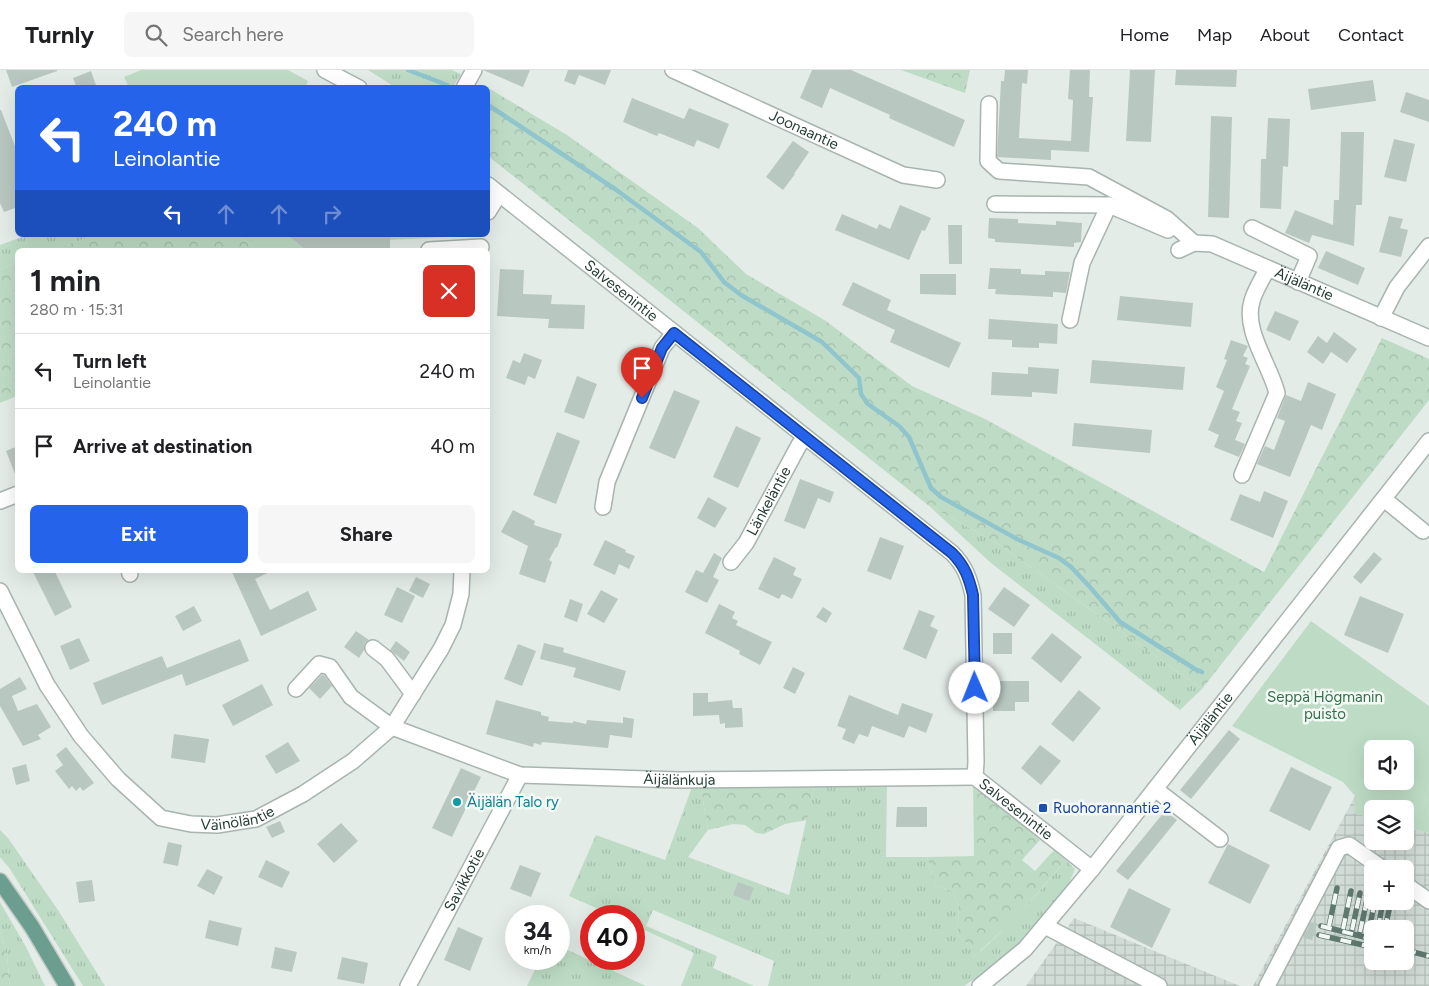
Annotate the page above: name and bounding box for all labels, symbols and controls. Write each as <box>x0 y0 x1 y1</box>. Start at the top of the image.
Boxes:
search box <box>124 12 474 57</box>
text: Turnly <box>25 20 94 49</box>
icon: search <box>142 21 170 49</box>
text: Search here <box>182 23 284 46</box>
text: Home <box>1120 24 1169 46</box>
text: Map <box>1197 24 1232 46</box>
text: About <box>1260 24 1310 46</box>
text: Contact <box>1338 24 1404 46</box>
text: 240 m <box>113 103 217 145</box>
icon: left <box>30 105 95 170</box>
street label: Joonaantie <box>766 106 842 153</box>
text: Leinolantie <box>113 145 220 172</box>
icon: left <box>159 200 187 228</box>
icon: ahead <box>212 200 240 228</box>
icon: ahead <box>265 200 293 228</box>
icon: right <box>318 200 346 228</box>
street label: Salvesenintie <box>581 256 662 325</box>
text: 1 min <box>30 262 101 299</box>
street label: Äijäläntie <box>1272 263 1336 304</box>
button: close <box>423 265 475 317</box>
text: 280 m · 15:31 <box>30 300 124 319</box>
pin <box>621 347 663 398</box>
text: Turn left <box>73 350 147 373</box>
icon: arrive <box>628 354 656 382</box>
icon: left <box>30 357 58 385</box>
text: 240 m <box>420 360 475 383</box>
text: Leinolantie <box>73 373 151 392</box>
icon: arrive <box>30 432 58 460</box>
text: Arrive at destination <box>73 435 252 458</box>
text: 40 m <box>430 435 475 458</box>
street label: Länkeläntie <box>743 463 795 539</box>
button: Exit <box>30 505 248 563</box>
button: Share <box>258 505 475 563</box>
position arrow <box>948 661 1000 713</box>
park label: Seppä Högmanin puisto <box>1267 688 1383 723</box>
street label: Äijäläntie <box>1184 689 1237 749</box>
map controls <box>1364 740 1414 970</box>
button: sound <box>1364 740 1414 790</box>
street label: Äijälänkuja <box>643 770 716 789</box>
street label: Salvesenintie <box>975 775 1056 844</box>
place label: Äijälän Talo ry <box>467 793 559 811</box>
marker: Äijälän Talo ry <box>451 796 463 808</box>
place label: Ruohorannantie 2 <box>1053 799 1171 817</box>
button: layers <box>1364 800 1414 850</box>
street label: Väinöläntie <box>200 802 277 834</box>
marker: Ruohorannantie 2 <box>1037 802 1049 814</box>
street label: Savikkotie <box>440 846 488 914</box>
button: + <box>1364 860 1414 910</box>
speed limit sign: 40 <box>580 905 645 970</box>
text: 34 <box>523 916 552 946</box>
button: − <box>1364 920 1414 970</box>
text: km/h <box>524 943 551 957</box>

